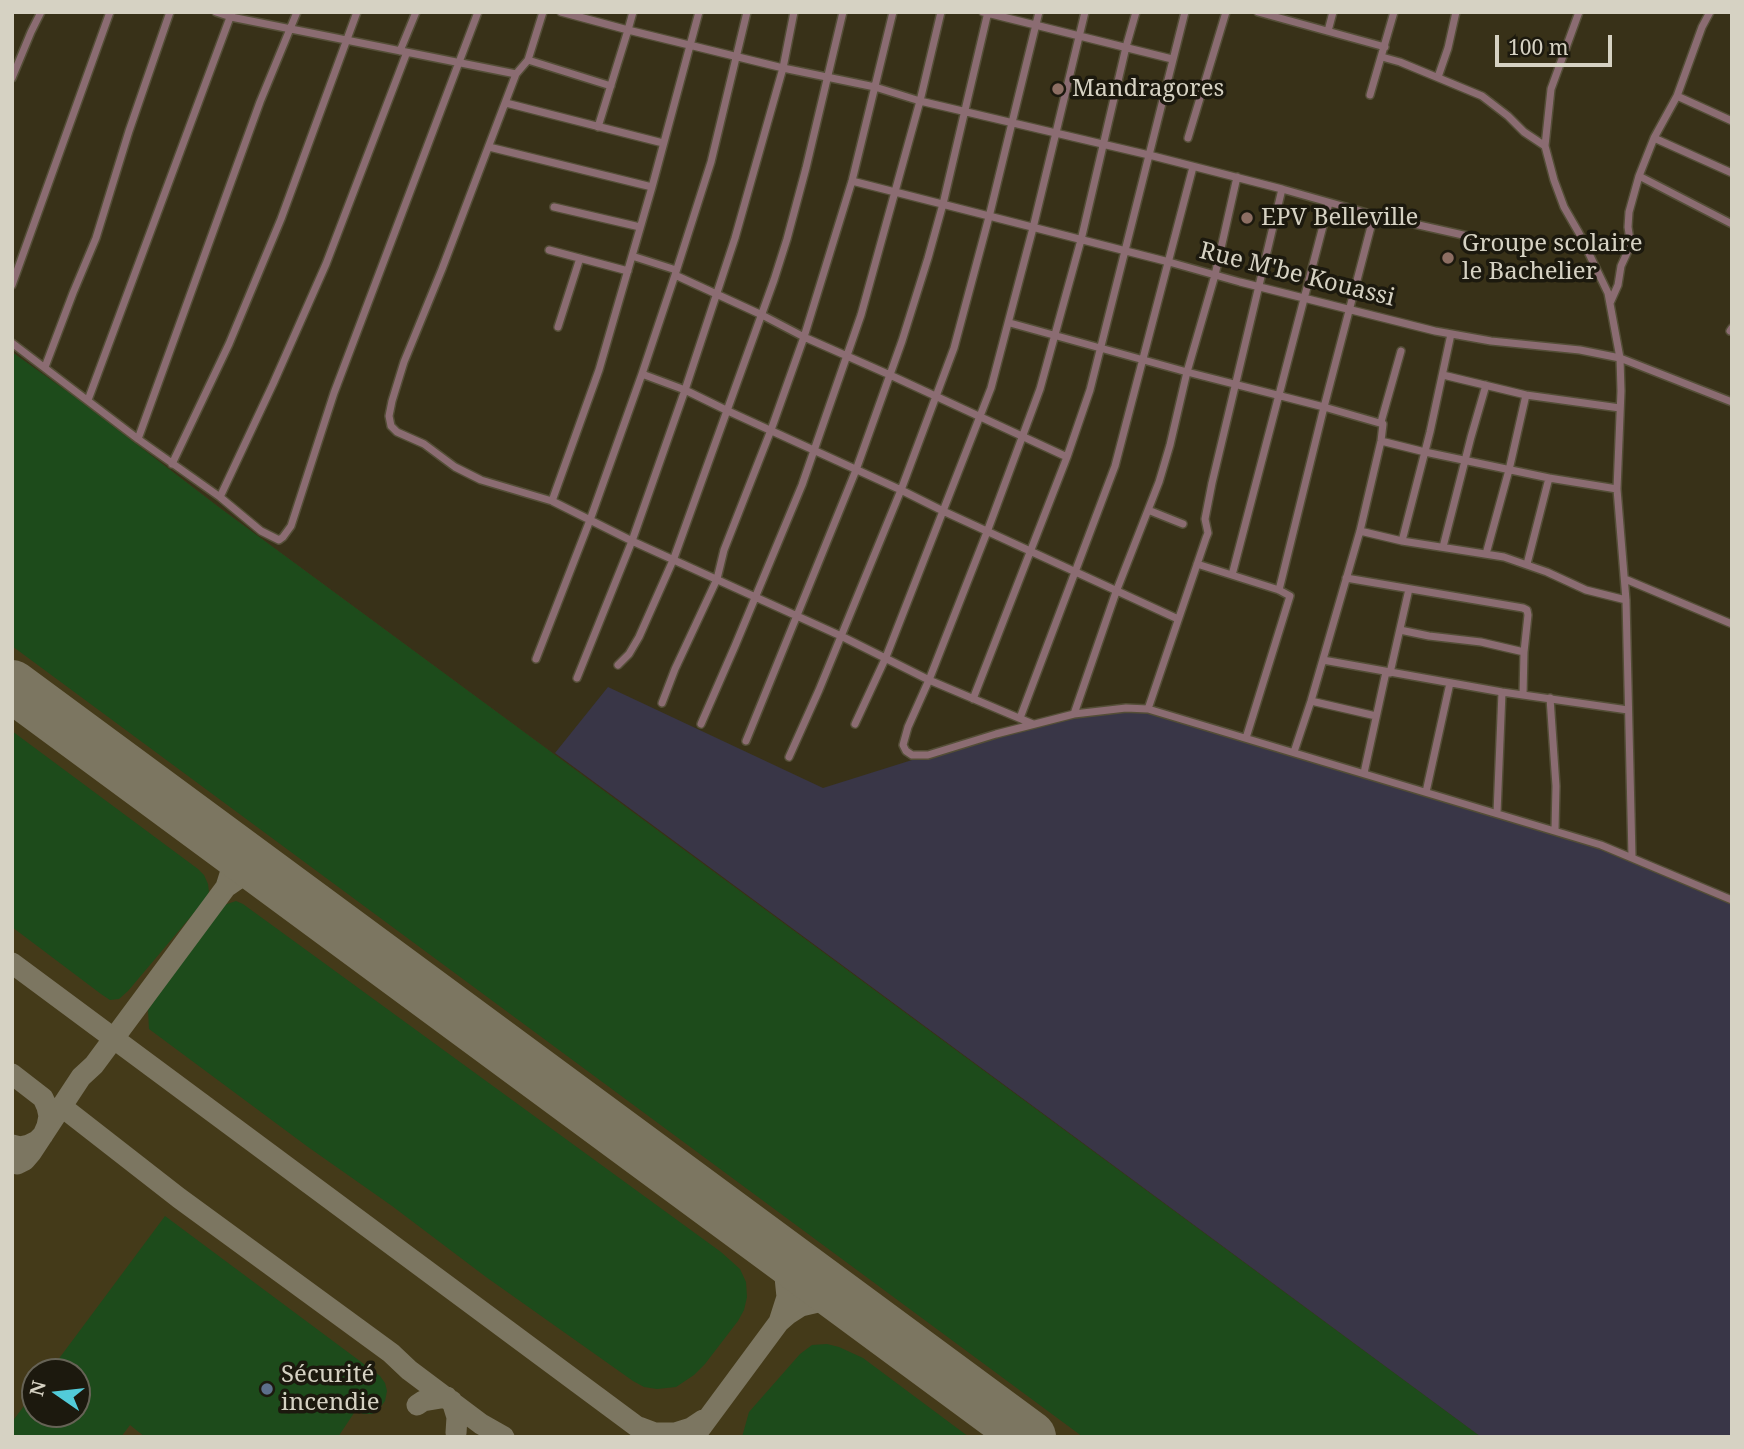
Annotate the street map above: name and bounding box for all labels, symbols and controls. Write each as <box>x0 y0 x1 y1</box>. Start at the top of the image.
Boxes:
scale bar <box>1499 21 1616 65</box>
text: 100 m <box>1508 33 1569 61</box>
place label: Mandragores <box>1072 75 1224 103</box>
marker: Mandragores <box>1050 81 1066 97</box>
place label: EPV Belleville <box>1261 204 1418 232</box>
marker: EPV Belleville <box>1239 210 1255 226</box>
place label: Groupe scolaire le Bachelier <box>1462 230 1643 286</box>
street label: Rue M'be Kouassi <box>1197 237 1397 313</box>
marker: Groupe scolaire le Bachelier <box>1440 250 1456 266</box>
north arrow <box>21 1358 91 1428</box>
place label: Sécurité incendie <box>281 1361 380 1417</box>
text: N <box>23 1378 52 1399</box>
marker: Sécurité incendie <box>259 1381 275 1397</box>

